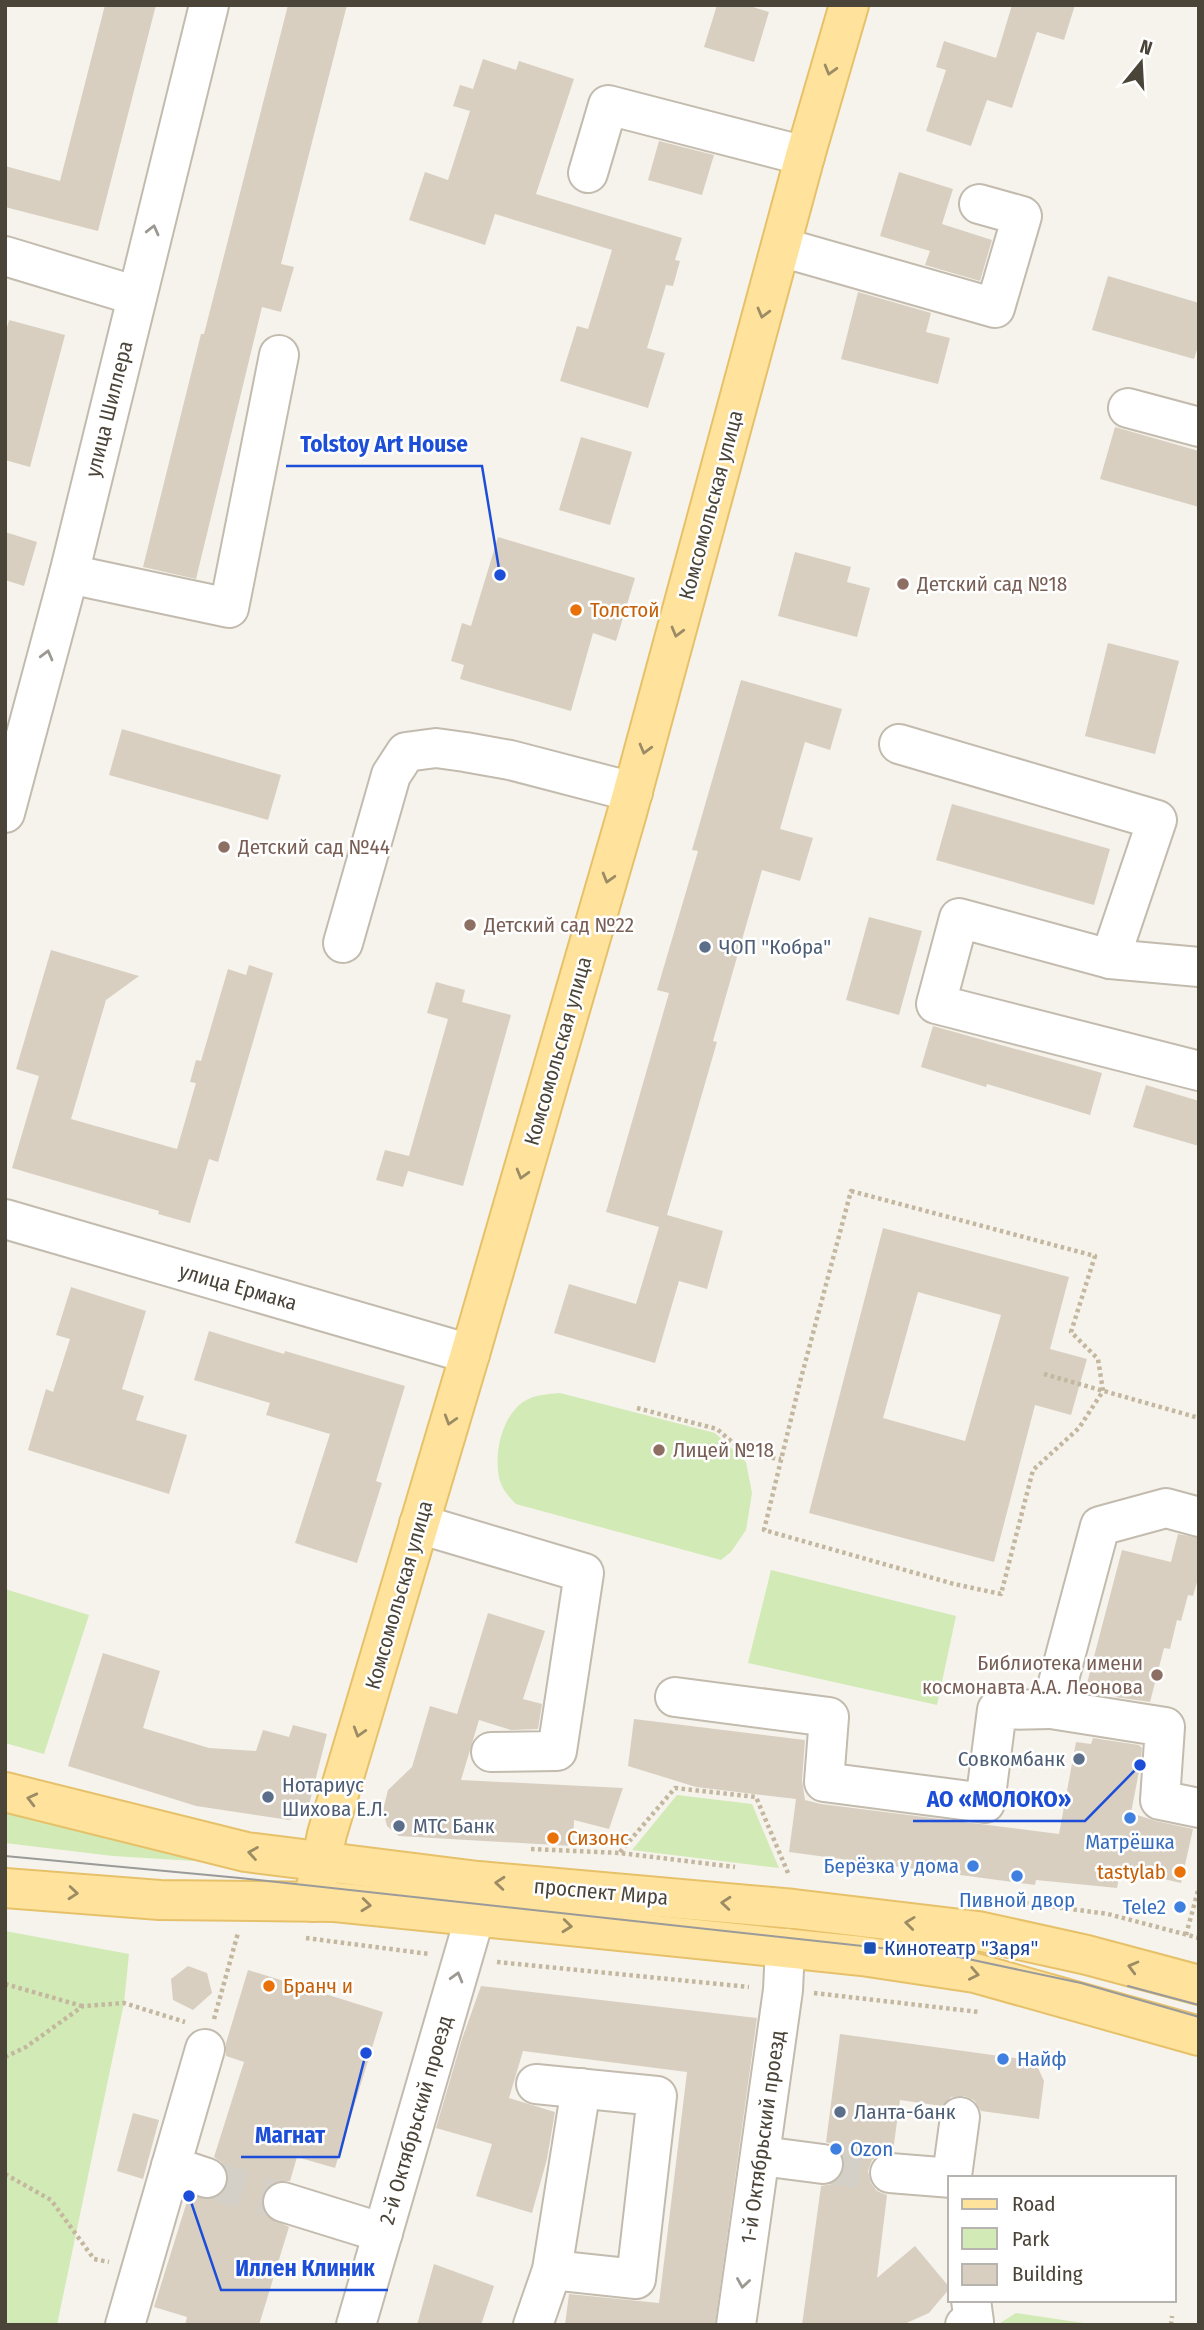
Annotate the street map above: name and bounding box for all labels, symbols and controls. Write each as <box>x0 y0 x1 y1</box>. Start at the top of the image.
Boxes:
north arrow <box>1106 28 1176 98</box>
text: N <box>1137 35 1155 60</box>
one-way arrow <box>824 64 839 76</box>
one-way arrow <box>145 224 159 236</box>
one-way arrow <box>757 307 771 319</box>
street label: улица Шиллера <box>80 338 138 480</box>
street label: Комсомольская улица <box>673 407 749 603</box>
callout: Tolstoy Art House <box>286 422 482 466</box>
text: Tolstoy Art House <box>300 430 468 458</box>
place label: Детский сад №18 <box>916 571 1067 597</box>
marker: Детский сад №18 <box>895 576 911 592</box>
place label: Толстой <box>590 597 660 623</box>
marker: Толстой <box>568 602 584 618</box>
one-way arrow <box>671 626 685 638</box>
one-way arrow <box>39 649 53 661</box>
one-way arrow <box>638 743 653 755</box>
place label: Детский сад №44 <box>237 834 390 860</box>
marker: Детский сад №44 <box>216 839 232 855</box>
one-way arrow <box>601 872 616 884</box>
place label: Детский сад №22 <box>483 912 634 938</box>
marker: Детский сад №22 <box>462 917 478 933</box>
place label: ЧОП "Кобра" <box>719 934 831 960</box>
marker: ЧОП "Кобра" <box>697 939 713 955</box>
street label: Комсомольская улица <box>519 954 597 1148</box>
one-way arrow <box>516 1168 531 1180</box>
street label: улица Ермака <box>176 1258 300 1316</box>
one-way arrow <box>444 1413 459 1425</box>
place label: Лицей №18 <box>673 1437 774 1463</box>
marker: Лицей №18 <box>651 1442 667 1458</box>
street label: Комсомольская улица <box>360 1498 438 1692</box>
place label: Библиотека имени космонавта А.А. Леонова <box>922 1650 1143 1700</box>
marker: Библиотека имени космонавта А.А. Леонова <box>1149 1667 1165 1683</box>
one-way arrow <box>353 1725 367 1738</box>
place label: Совкомбанк <box>958 1746 1065 1772</box>
marker: Совкомбанк <box>1071 1751 1087 1767</box>
place label: Нотариус Шихова Е.Л. <box>282 1772 387 1822</box>
callout: АО «МОЛОКО» <box>913 1777 1085 1821</box>
text: АО «МОЛОКО» <box>926 1785 1071 1813</box>
marker: Нотариус Шихова Е.Л. <box>260 1789 276 1805</box>
one-way arrow <box>26 1792 38 1807</box>
marker: Матрёшка <box>1122 1810 1138 1826</box>
place label: МТС Банк <box>413 1813 495 1839</box>
marker: МТС Банк <box>391 1818 407 1834</box>
place label: Сизонс <box>567 1825 629 1851</box>
place label: Матрёшка <box>1085 1829 1175 1855</box>
marker: Сизонс <box>545 1830 561 1846</box>
one-way arrow <box>247 1846 259 1861</box>
place label: Берёзка у дома <box>824 1853 959 1879</box>
marker: Берёзка у дома <box>965 1858 981 1874</box>
place label: tastylab <box>1097 1859 1166 1885</box>
marker: tastylab <box>1172 1864 1188 1880</box>
marker: Пивной двор <box>1009 1868 1025 1884</box>
street label: проспект Мира <box>533 1873 669 1911</box>
one-way arrow <box>494 1876 505 1891</box>
one-way arrow <box>68 1885 79 1900</box>
place label: Пивной двор <box>959 1887 1075 1913</box>
place label: Tele2 <box>1122 1894 1166 1920</box>
one-way arrow <box>720 1896 731 1911</box>
one-way arrow <box>361 1897 372 1912</box>
marker: Tele2 <box>1172 1899 1188 1915</box>
one-way arrow <box>904 1916 916 1931</box>
one-way arrow <box>561 1918 573 1933</box>
place label: Кинотеатр "Заря" <box>884 1935 1038 1961</box>
marker: Кинотеатр "Заря" <box>862 1940 878 1956</box>
one-way arrow <box>1127 1961 1139 1975</box>
one-way arrow <box>968 1965 980 1980</box>
one-way arrow <box>449 1971 464 1983</box>
place label: Бранч и <box>283 1973 353 1999</box>
marker: Бранч и <box>261 1978 277 1994</box>
street label: 2-й Октябрьский проезд <box>374 2013 458 2227</box>
street label: 1-й Октябрьский проезд <box>735 2029 791 2245</box>
place label: Найф <box>1017 2046 1067 2072</box>
marker: Найф <box>995 2051 1011 2067</box>
place label: Ланта-банк <box>854 2099 956 2125</box>
marker: Ланта-банк <box>832 2104 848 2120</box>
callout: Магнат <box>241 2113 339 2157</box>
text: Магнат <box>255 2121 326 2149</box>
place label: Ozon <box>850 2136 893 2162</box>
marker: Ozon <box>828 2141 844 2157</box>
legend <box>948 2176 1176 2302</box>
text: Road <box>1012 2191 1056 2217</box>
text: Park <box>1012 2226 1050 2252</box>
callout: Иллен Клиник <box>221 2246 388 2290</box>
text: Иллен Клиник <box>235 2254 375 2282</box>
text: Building <box>1012 2261 1083 2287</box>
one-way arrow <box>736 2277 751 2289</box>

